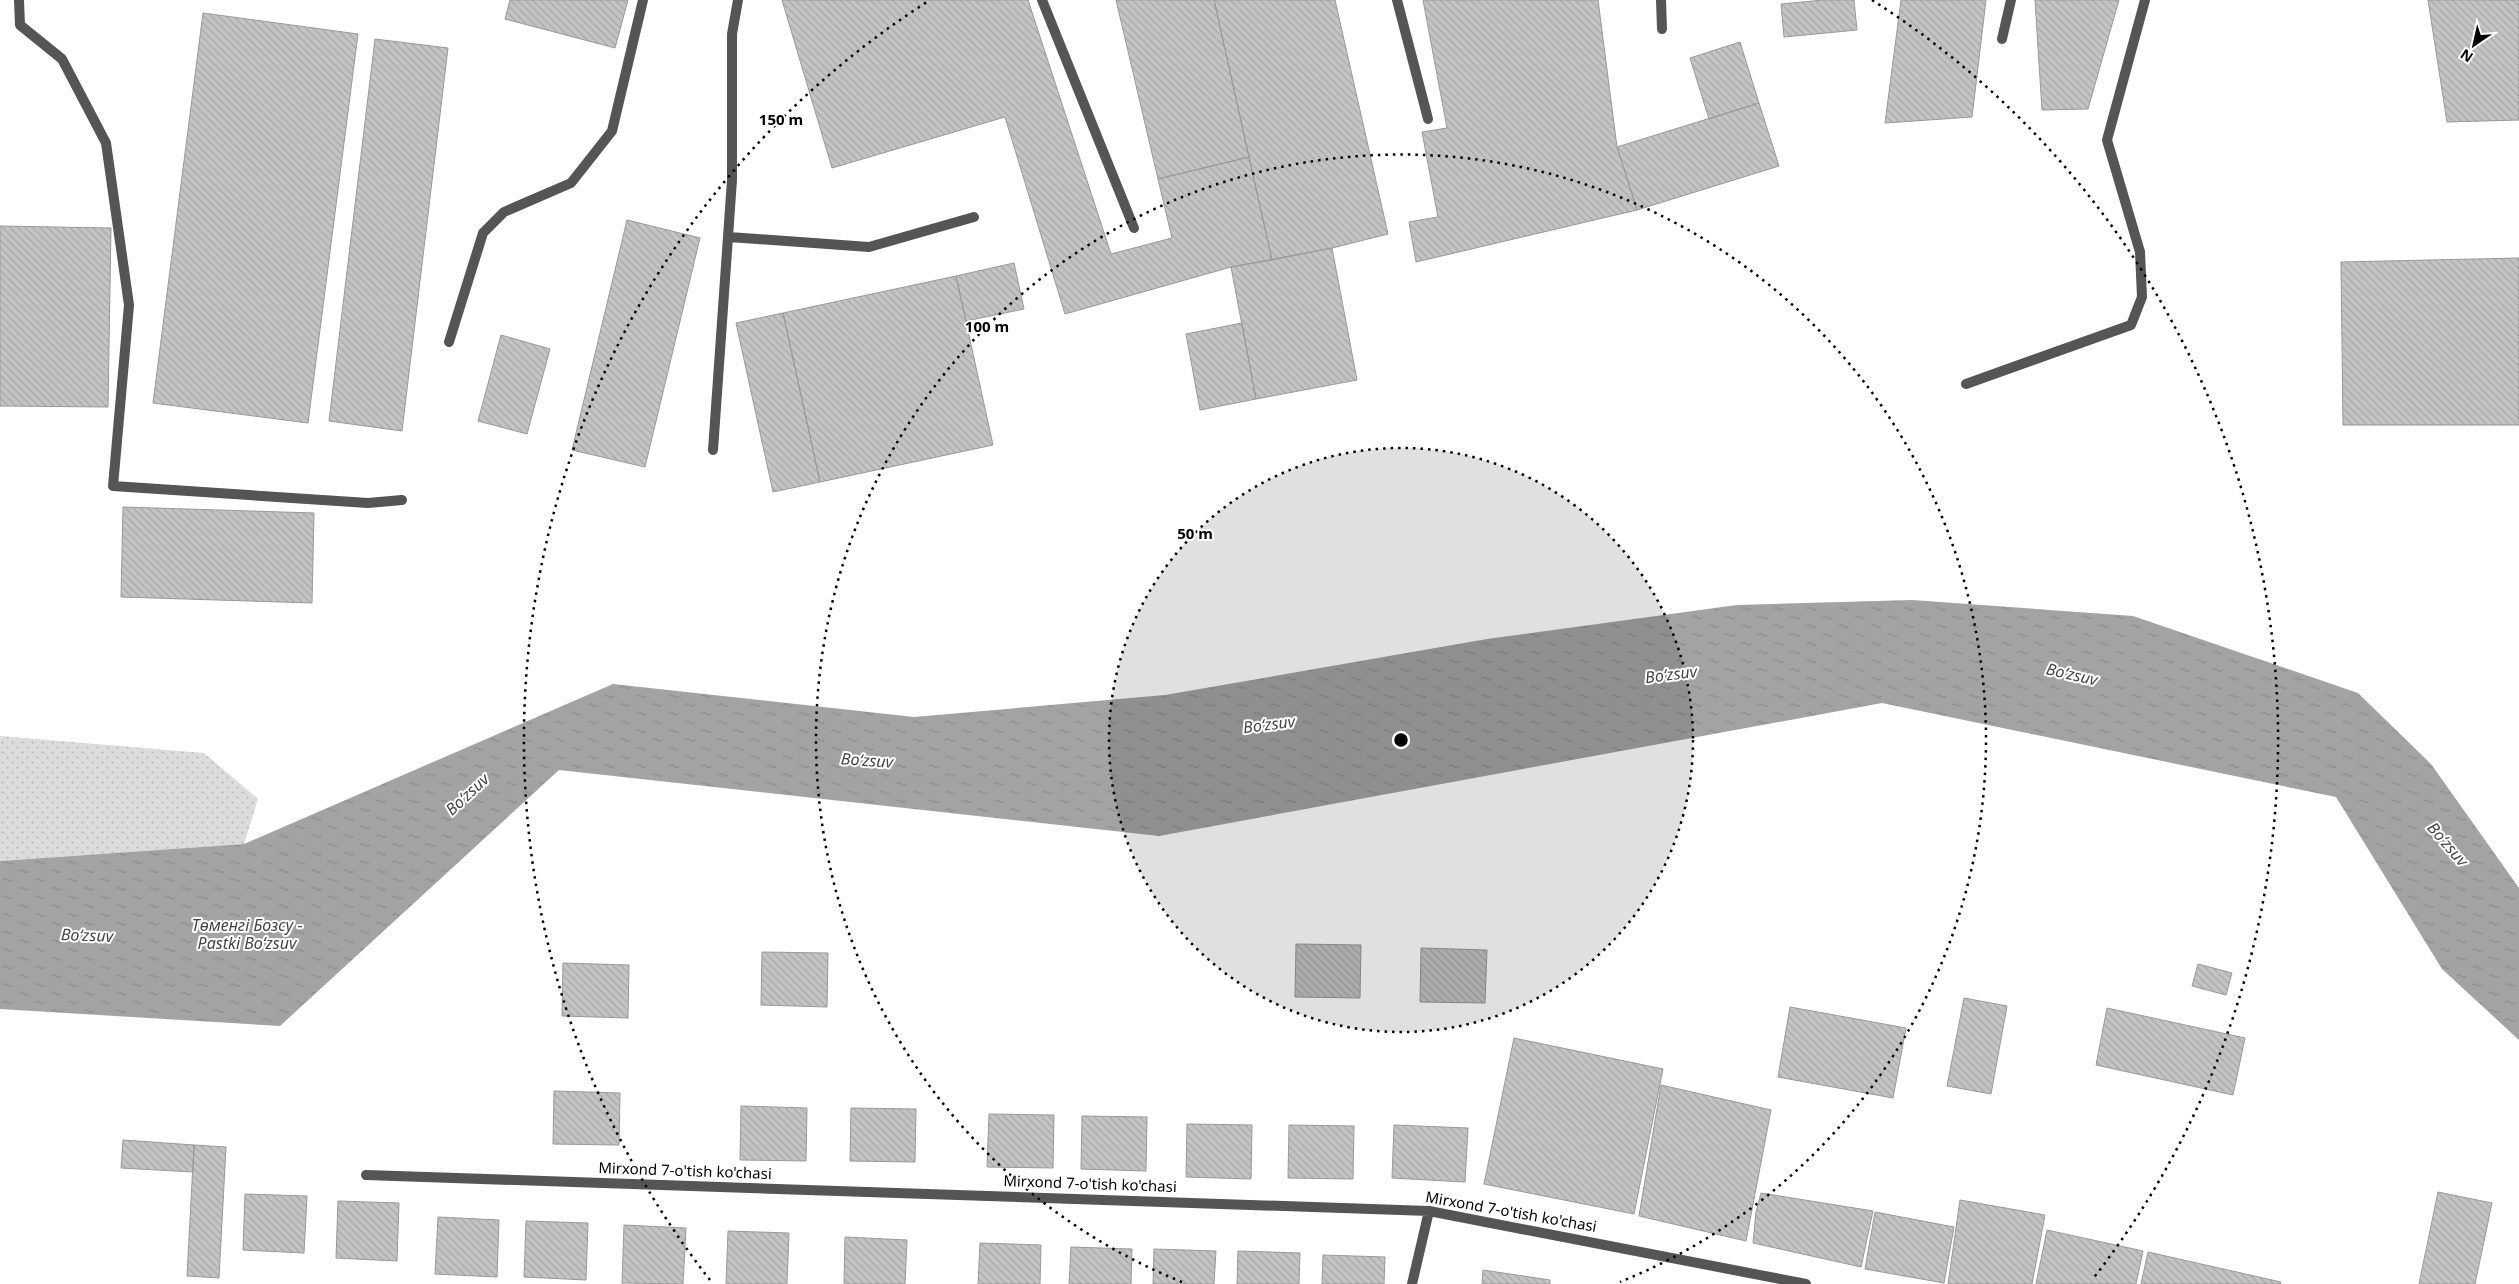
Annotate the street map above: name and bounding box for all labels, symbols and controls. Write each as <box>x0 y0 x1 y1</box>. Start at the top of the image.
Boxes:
north arrow <box>2449 20 2499 70</box>
text: N <box>2456 45 2476 67</box>
text: 150 m <box>759 109 803 129</box>
text: 100 m <box>965 316 1009 336</box>
text: 50 m <box>1177 523 1213 543</box>
water label: Boʻzsuv <box>2044 657 2101 691</box>
water label: Boʻzsuv <box>1644 660 1700 688</box>
water label: Boʻzsuv <box>1242 710 1298 738</box>
centre of rings <box>1392 731 1410 749</box>
water label: Boʻzsuv <box>840 747 895 773</box>
water label: Boʻzsuv <box>440 767 495 820</box>
water label: Boʻzsuv <box>2423 817 2474 872</box>
water label: Төменгі Бозсу - Pastki Boʻzsuv <box>191 914 303 954</box>
water label: Boʻzsuv <box>61 923 115 947</box>
street label: Mirxond 7-o'tish ko'chasi <box>598 1157 772 1183</box>
street label: Mirxond 7-o'tish ko'chasi <box>1003 1170 1177 1196</box>
street label: Mirxond 7-o'tish ko'chasi <box>1424 1186 1598 1236</box>

